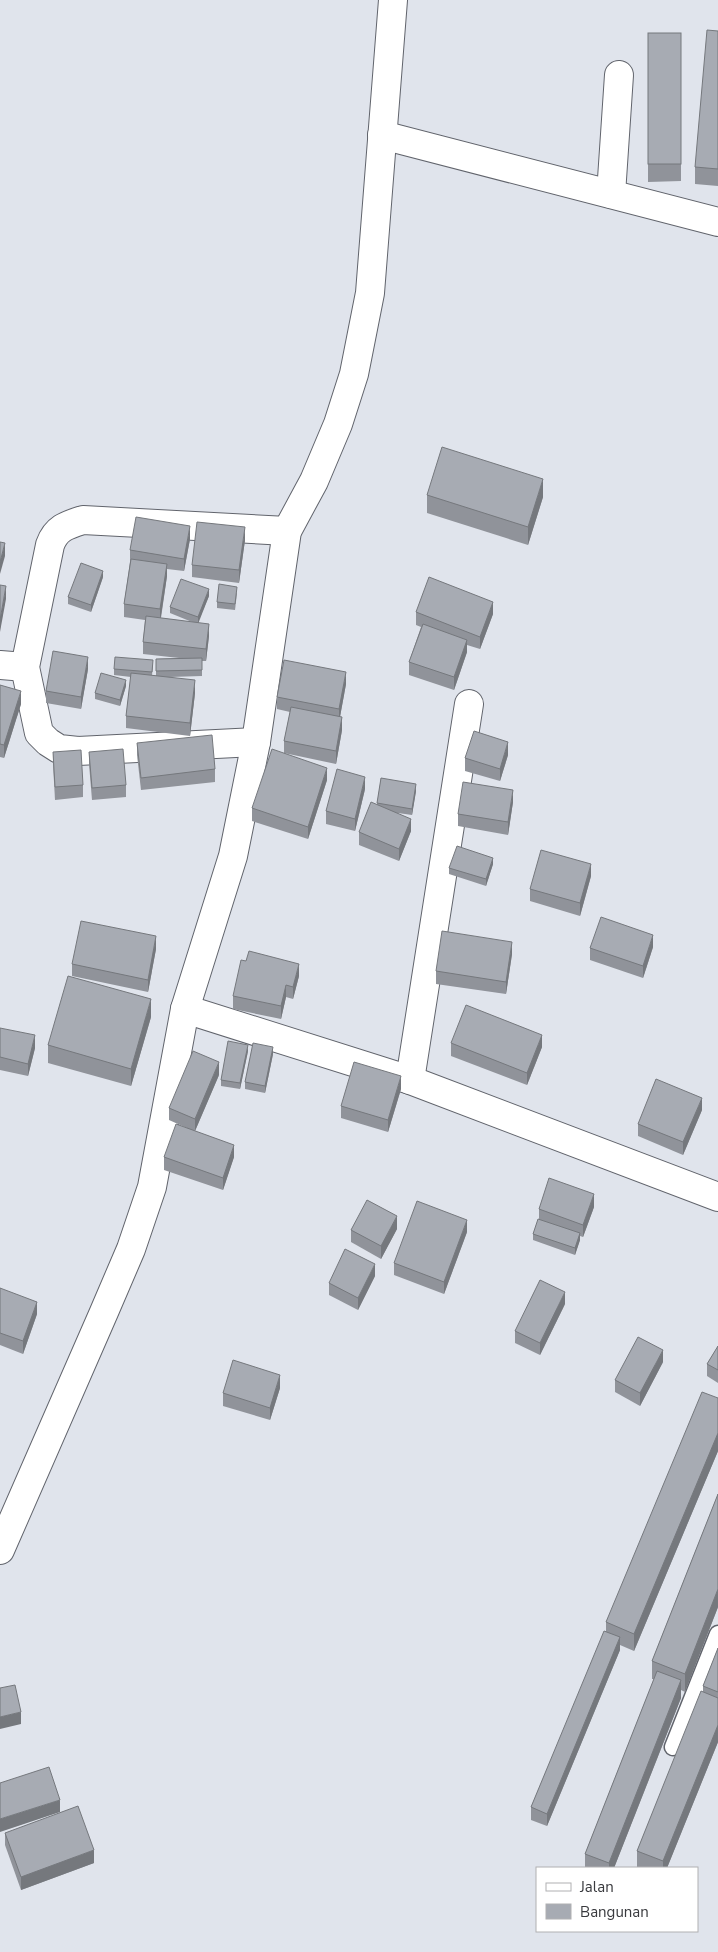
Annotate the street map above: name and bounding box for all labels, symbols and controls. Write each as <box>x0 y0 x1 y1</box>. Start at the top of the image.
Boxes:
legend <box>536 1867 698 1932</box>
text: Jalan <box>579 1877 614 1897</box>
text: Bangunan <box>580 1902 649 1922</box>

